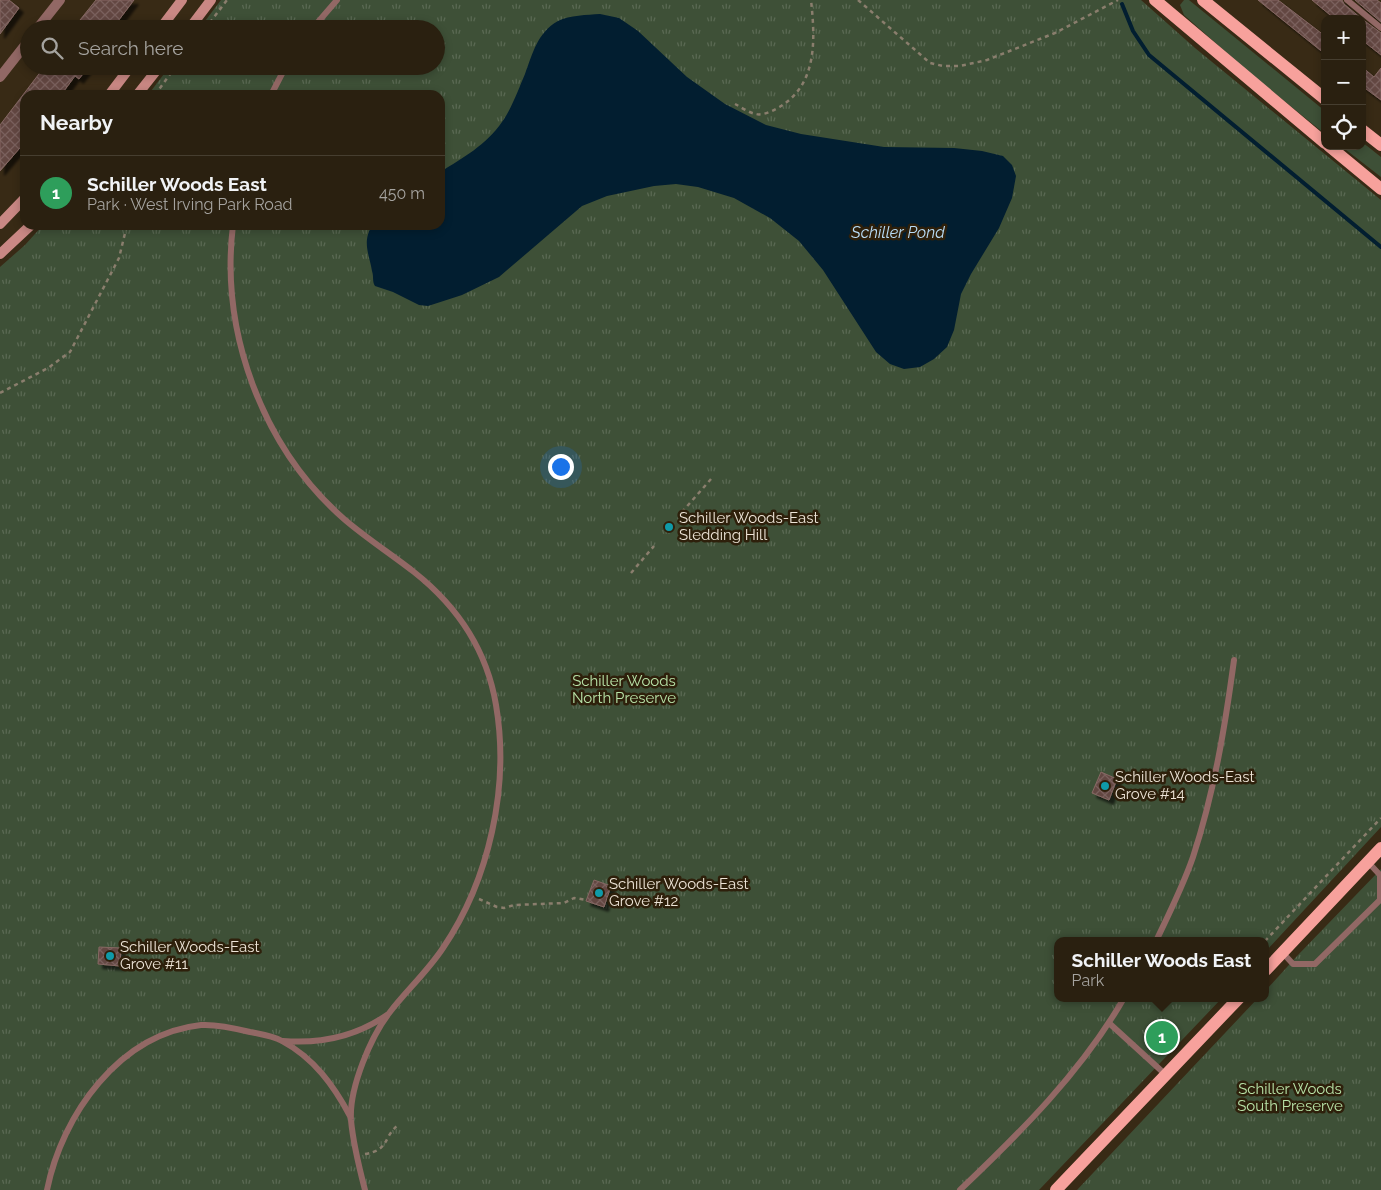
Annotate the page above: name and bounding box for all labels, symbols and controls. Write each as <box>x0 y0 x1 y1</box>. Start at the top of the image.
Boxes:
map controls <box>1321 15 1366 150</box>
button: + <box>1321 15 1366 60</box>
search box <box>20 20 445 75</box>
icon: search <box>38 34 66 62</box>
text: Search here <box>78 37 184 59</box>
button: − <box>1321 60 1366 105</box>
button: locate <box>1321 105 1366 150</box>
text: Nearby <box>40 110 113 135</box>
text: Schiller Woods East <box>87 173 267 195</box>
text: 1 <box>52 184 60 203</box>
text: 450 m <box>379 184 425 203</box>
text: Park · West Irving Park Road <box>87 195 293 214</box>
water label: Schiller Pond <box>850 223 945 242</box>
your location <box>548 454 574 480</box>
place label: Schiller Woods-East Sledding Hill <box>679 509 819 544</box>
marker: Schiller Woods-East Sledding Hill <box>663 521 675 533</box>
park label: Schiller Woods North Preserve <box>572 672 676 707</box>
place label: Schiller Woods-East Grove #14 <box>1115 768 1255 803</box>
marker: Schiller Woods-East Grove #14 <box>1099 780 1111 792</box>
place label: Schiller Woods-East Grove #12 <box>609 875 749 910</box>
marker: Schiller Woods-East Grove #12 <box>593 887 605 899</box>
popup <box>1054 937 1269 1002</box>
place label: Schiller Woods-East Grove #11 <box>120 938 260 973</box>
text: Schiller Woods East <box>1072 949 1251 971</box>
marker: Schiller Woods-East Grove #11 <box>104 950 116 962</box>
text: Park <box>1072 971 1104 990</box>
pin: 1 <box>1146 1018 1178 1056</box>
park label: Schiller Woods South Preserve <box>1237 1080 1343 1115</box>

